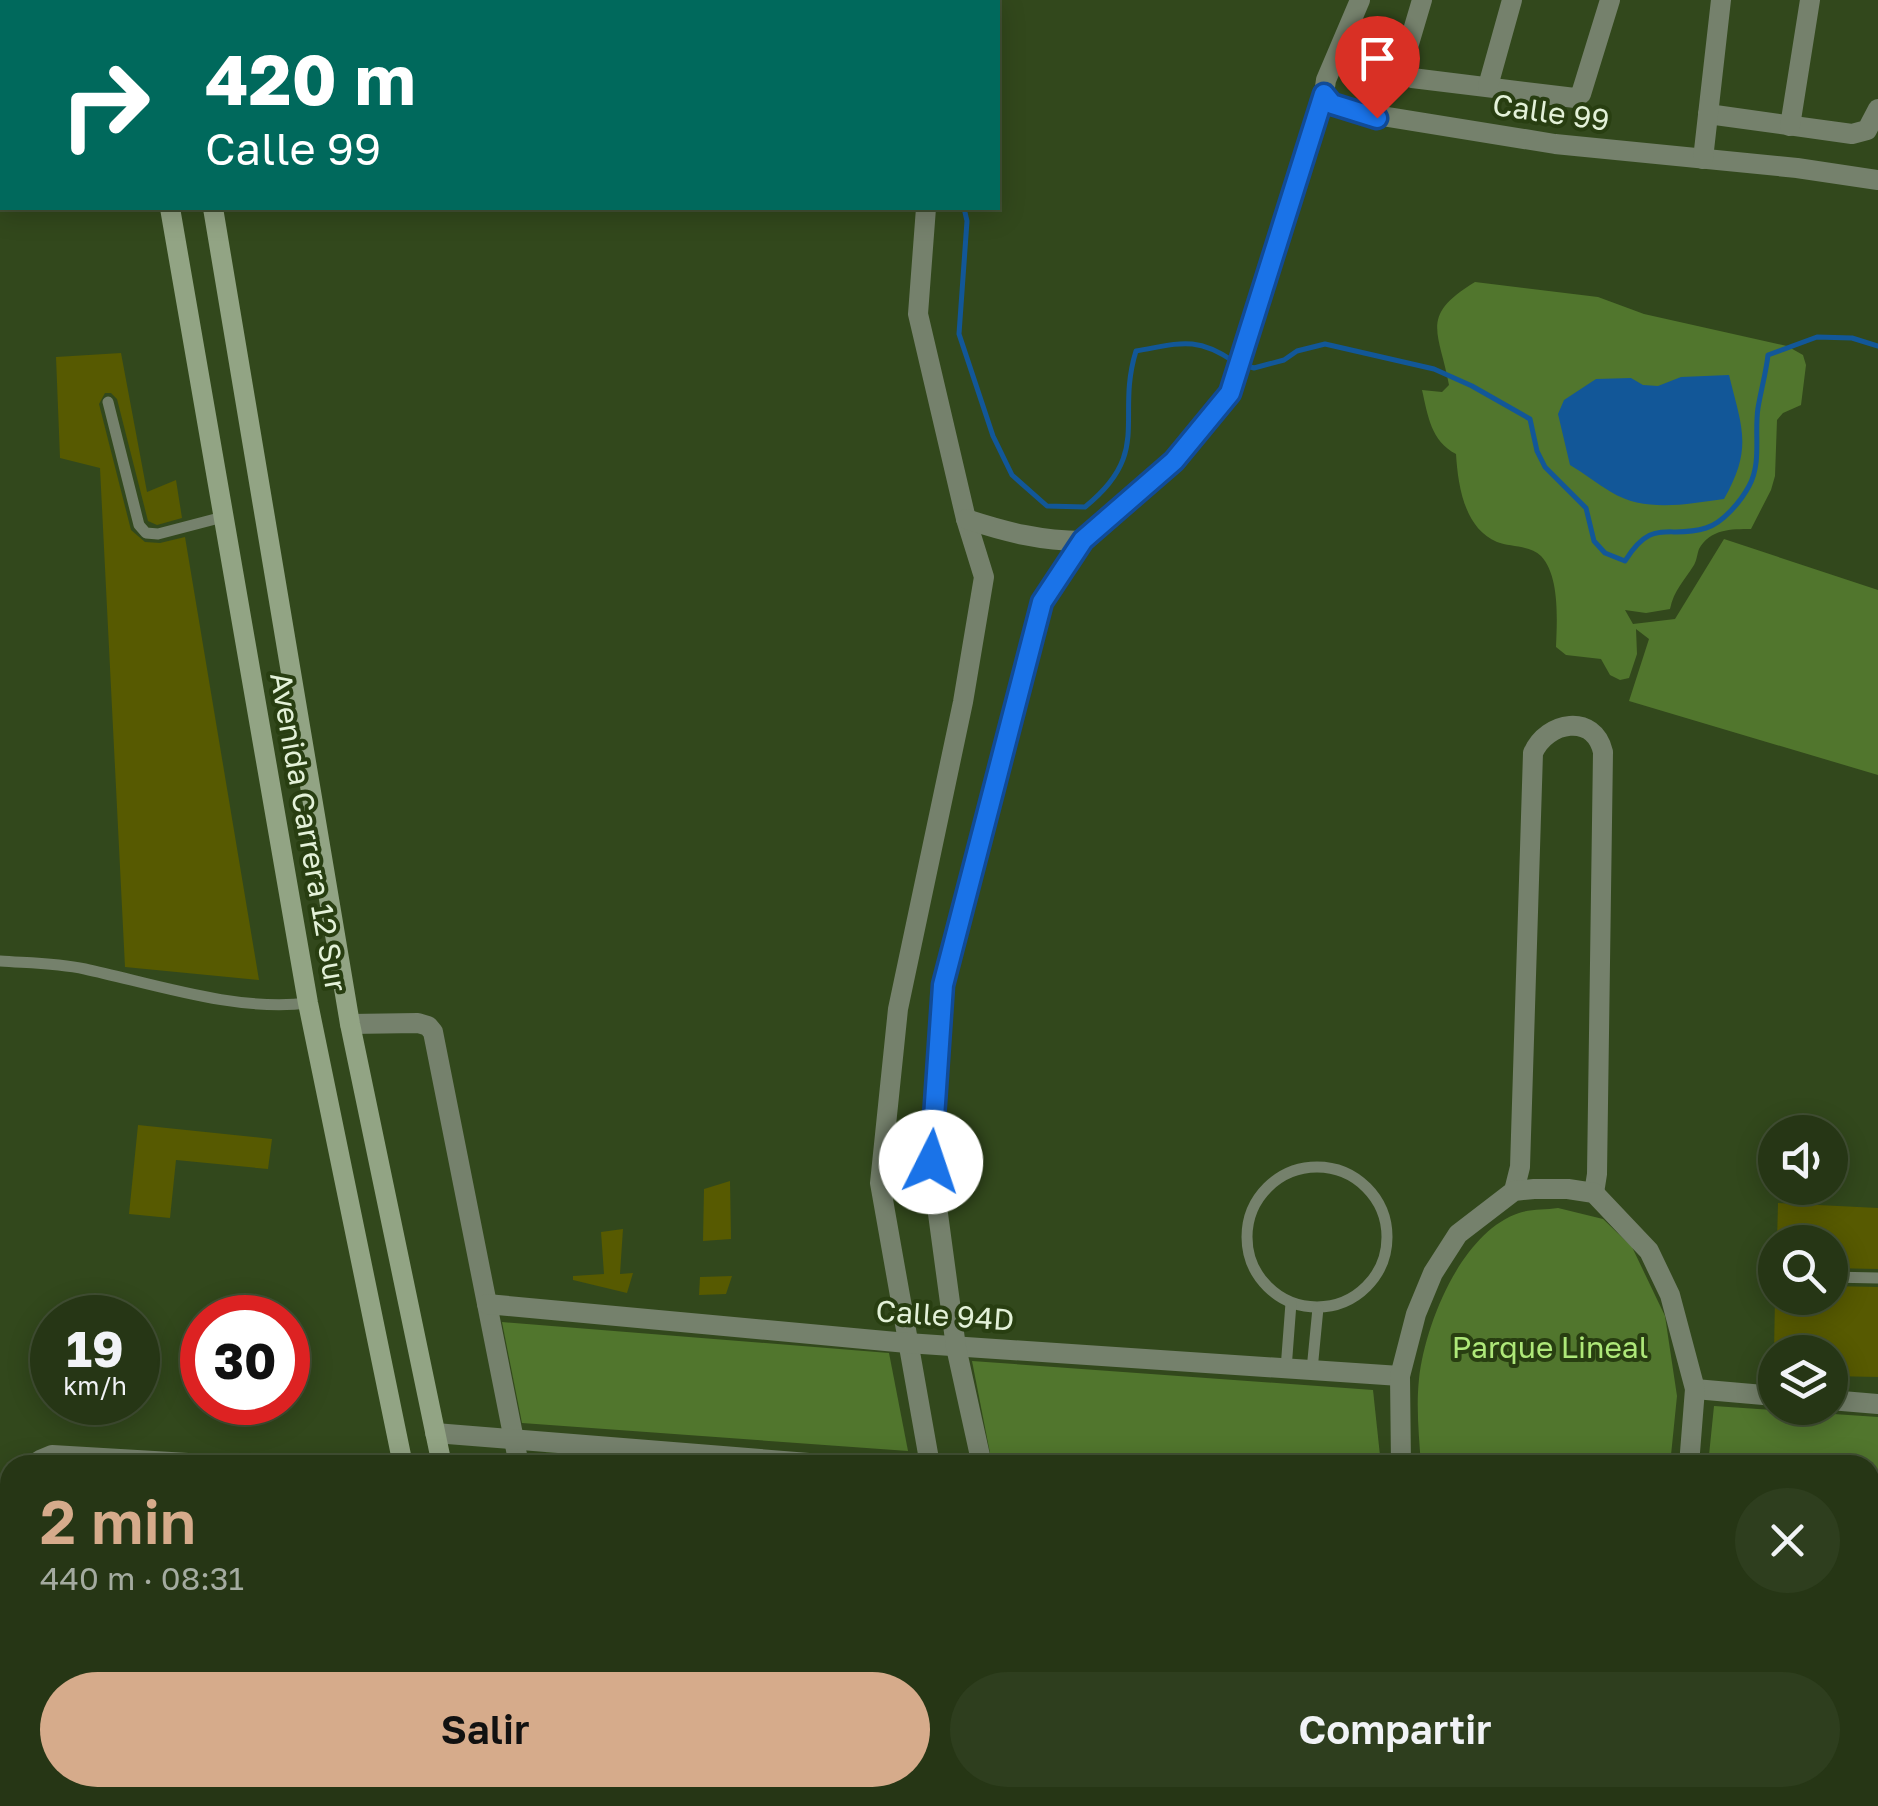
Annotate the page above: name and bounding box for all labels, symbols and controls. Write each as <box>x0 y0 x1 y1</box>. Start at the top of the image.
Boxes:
pin <box>1335 16 1420 119</box>
icon: arrive <box>1350 31 1405 86</box>
text: 420 m <box>205 36 416 120</box>
icon: right <box>40 40 170 170</box>
street label: Calle 99 <box>1490 86 1612 138</box>
text: Calle 99 <box>205 121 381 175</box>
street label: Avenida Carrera 12 Sur <box>263 670 355 995</box>
position arrow <box>879 1110 983 1214</box>
map controls <box>1758 1115 1848 1425</box>
button: sound <box>1758 1115 1848 1205</box>
button: search <box>1758 1225 1848 1315</box>
street label: Calle 94D <box>875 1292 1015 1338</box>
speed limit sign: 30 <box>180 1295 310 1425</box>
text: 19 <box>66 1318 124 1378</box>
park label: Parque Lineal <box>1452 1329 1648 1365</box>
button: layers <box>1758 1335 1848 1425</box>
text: km/h <box>63 1370 127 1401</box>
text: 2 min <box>40 1485 196 1557</box>
button: close <box>1735 1488 1840 1593</box>
text: 440 m · 08:31 <box>40 1559 244 1597</box>
button: Salir <box>40 1672 930 1787</box>
button: Compartir <box>950 1672 1840 1787</box>

